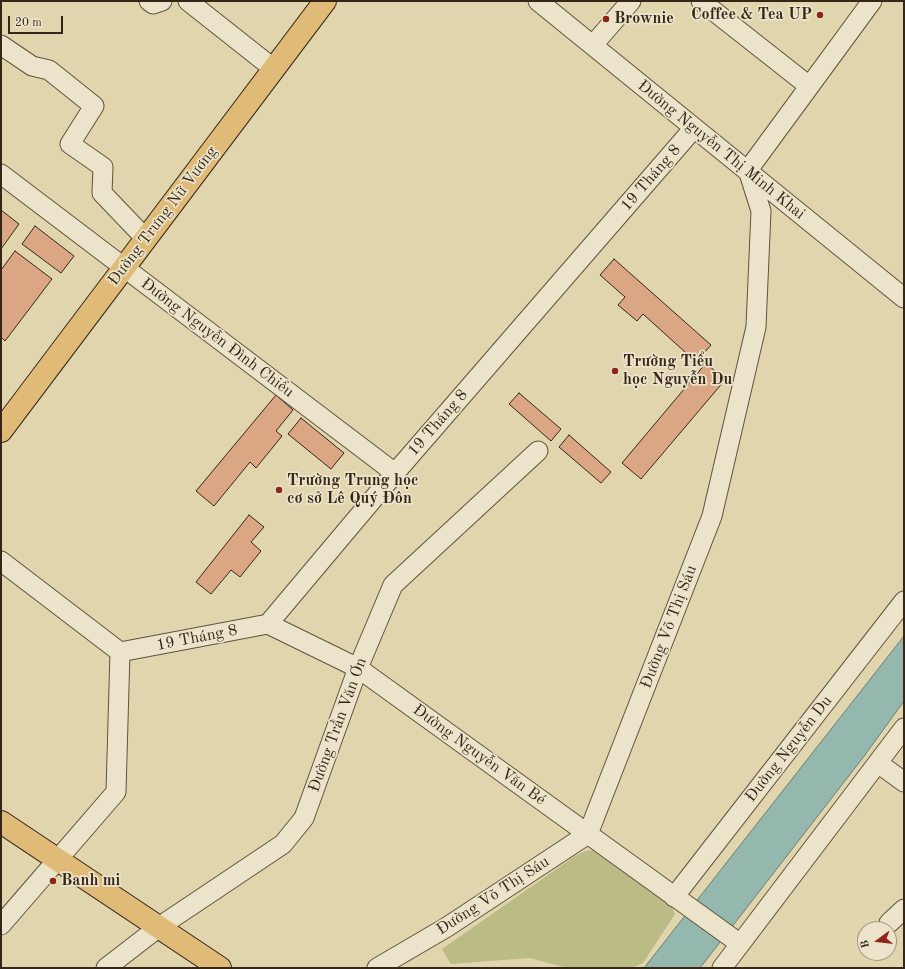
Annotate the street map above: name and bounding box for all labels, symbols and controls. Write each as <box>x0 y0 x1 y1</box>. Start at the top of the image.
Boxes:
place label: Coffee & Tea UP <box>691 5 812 25</box>
scale bar <box>10 8 65 34</box>
place label: Brownie <box>614 9 674 29</box>
marker: Coffee & Tea UP <box>815 10 825 20</box>
marker: Brownie <box>601 14 611 24</box>
text: 20 m <box>15 17 42 29</box>
street label: Đường Nguyễn Thị Minh Khai <box>633 76 809 224</box>
street label: 19 Tháng 8 <box>617 141 685 215</box>
street label: Đường Trưng Nữ Vương <box>104 143 222 289</box>
street label: Đường Nguyễn Đình Chiểu <box>137 274 297 402</box>
place label: Trường Tiểu học Nguyễn Du <box>623 352 732 390</box>
marker: Trường Tiểu học Nguyễn Du <box>610 366 620 376</box>
street label: 19 Tháng 8 <box>404 386 472 460</box>
place label: Trường Trung học cơ sở Lê Quý Đôn <box>287 471 418 509</box>
marker: Trường Trung học cơ sở Lê Quý Đôn <box>274 485 284 495</box>
street label: Đường Võ Thị Sáu <box>637 563 701 691</box>
street label: 19 Tháng 8 <box>155 621 239 655</box>
street label: Đường Trần Văn Ơn <box>305 655 371 795</box>
street label: Đường Nguyễn Du <box>741 692 837 806</box>
street label: Đường Nguyễn Văn Bé <box>409 700 549 810</box>
street label: Đường Võ Thị Sáu <box>433 852 553 940</box>
place label: Banh mi <box>61 871 120 891</box>
marker: Banh mi <box>48 876 58 886</box>
north arrow <box>857 921 897 961</box>
text: B <box>860 939 872 949</box>

